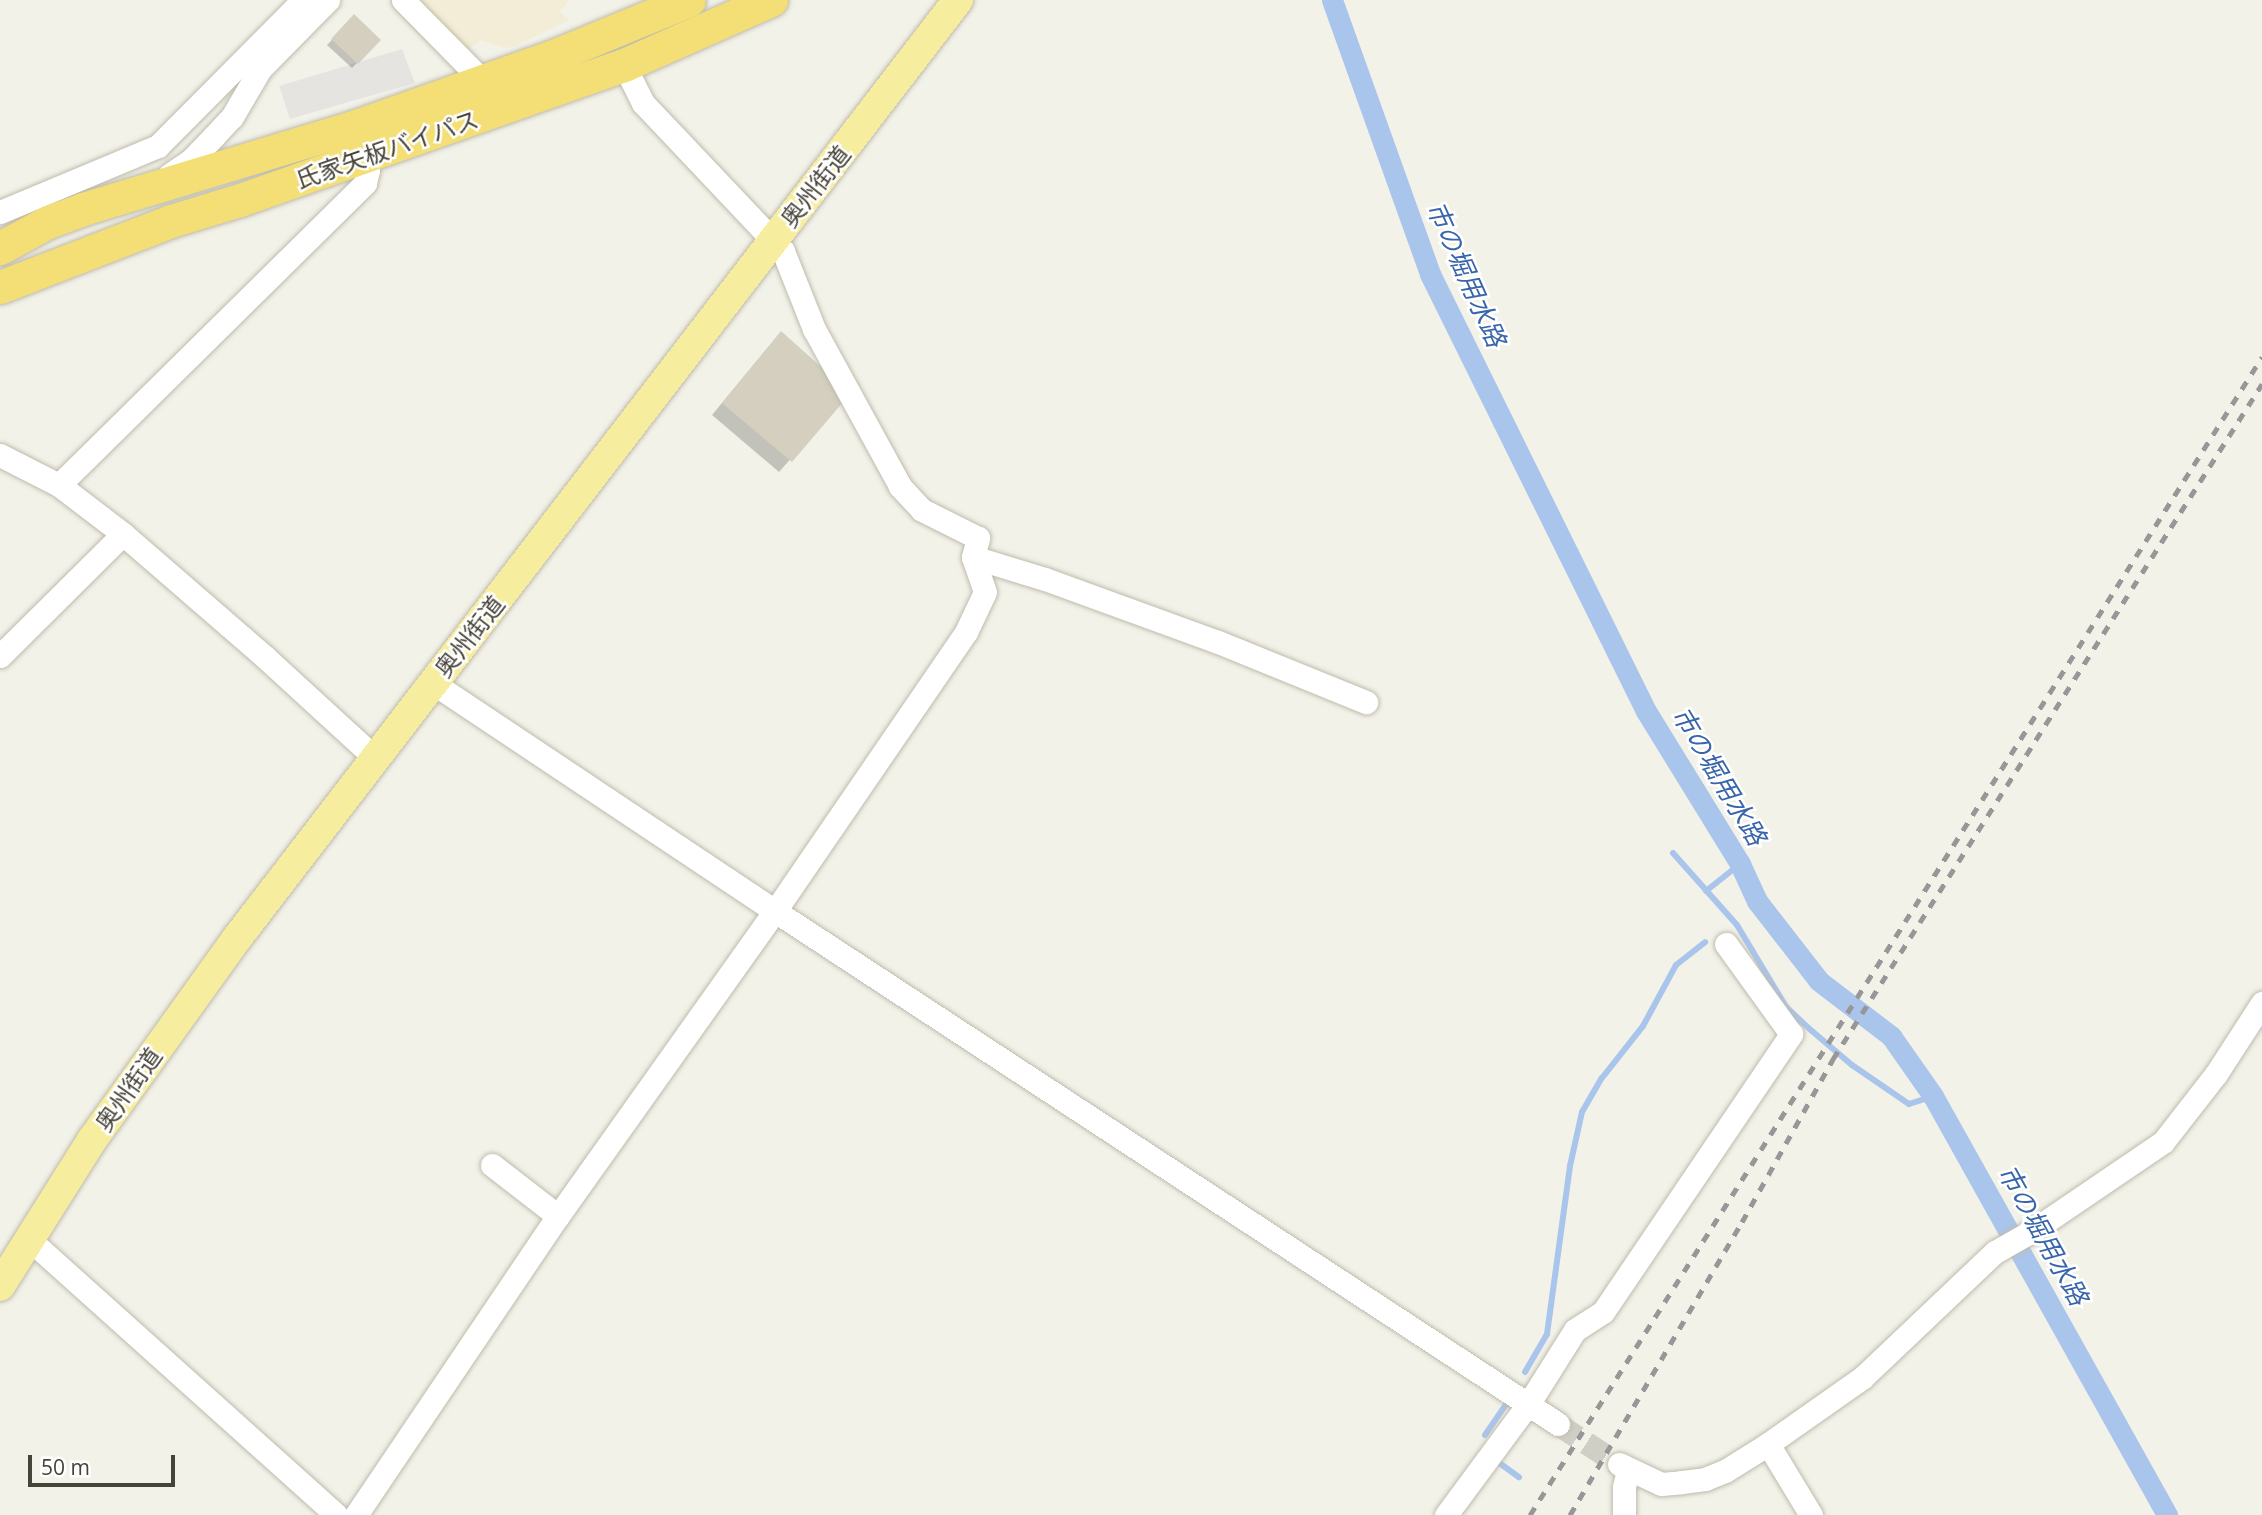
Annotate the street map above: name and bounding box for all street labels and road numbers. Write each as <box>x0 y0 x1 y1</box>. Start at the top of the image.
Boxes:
street label: 氏家矢板バイパス <box>292 104 482 194</box>
street label: 奥州街道 <box>774 139 856 233</box>
street label: 奥州街道 <box>428 589 510 683</box>
street label: 奥州街道 <box>89 1041 167 1137</box>

